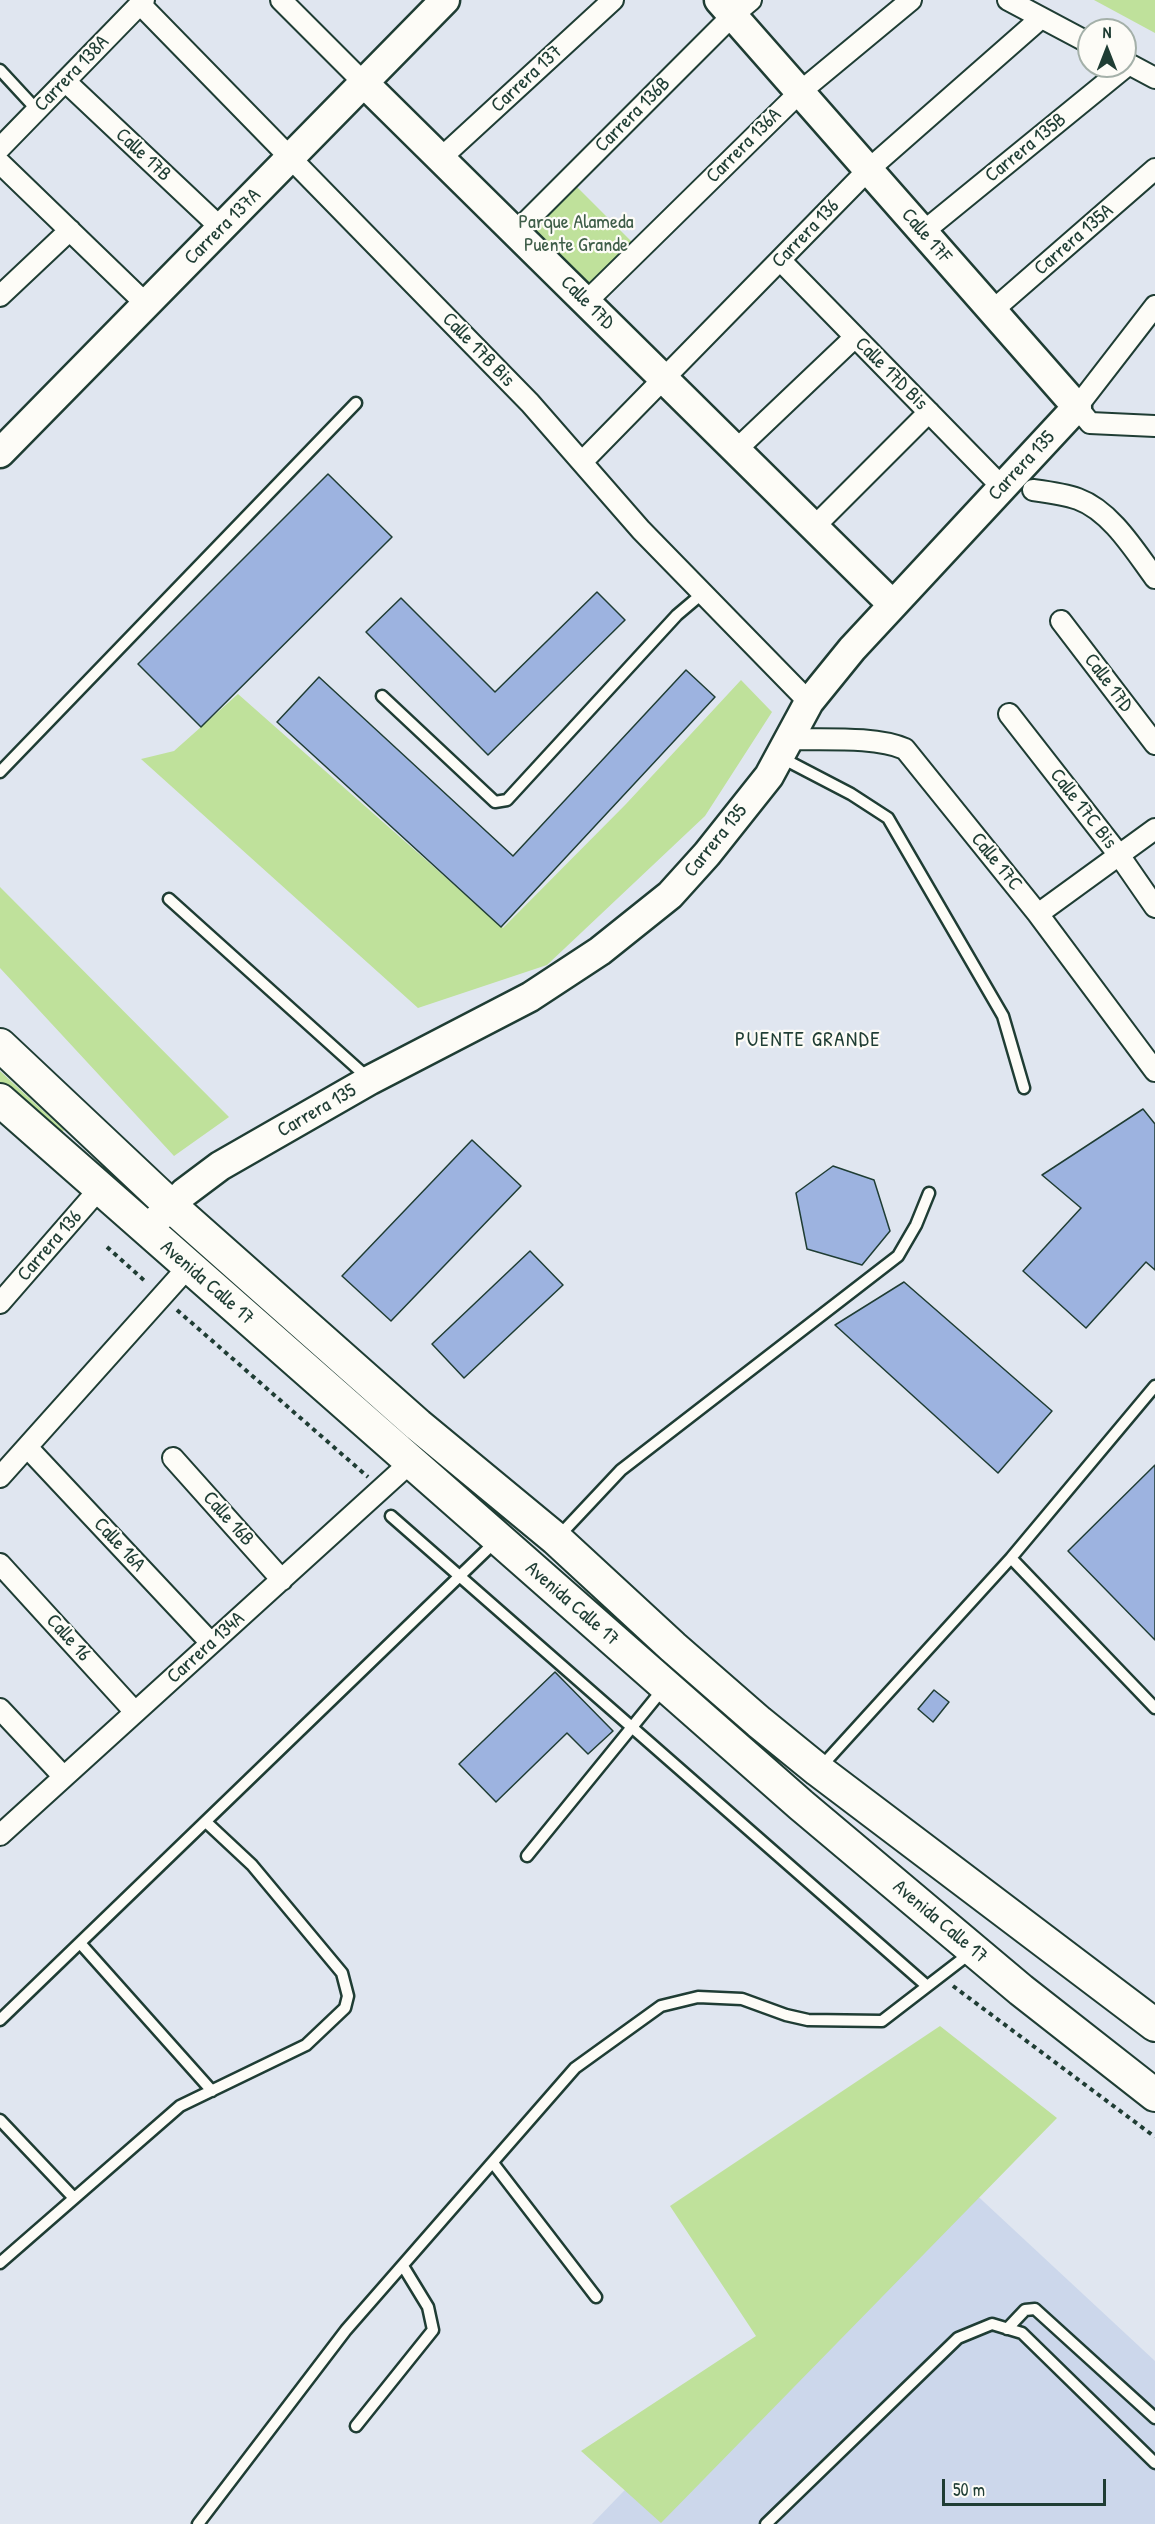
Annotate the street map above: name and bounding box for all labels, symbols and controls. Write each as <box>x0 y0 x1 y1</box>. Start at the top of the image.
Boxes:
north arrow <box>1077 18 1137 78</box>
text: N <box>1103 21 1111 43</box>
street label: Carrera 138A <box>30 31 114 117</box>
street label: Carrera 137 <box>486 40 568 118</box>
street label: Carrera 136B <box>590 72 676 158</box>
street label: Carrera 136A <box>701 103 787 189</box>
street label: Carrera 135B <box>981 108 1071 188</box>
street label: Calle 17B <box>110 123 176 187</box>
street label: Carrera 137A <box>180 184 266 270</box>
street label: Carrera 136 <box>767 195 845 273</box>
street label: Carrera 135A <box>1030 199 1118 281</box>
street label: Calle 17F <box>896 204 956 268</box>
park label: Parque Alameda Puente Grande <box>518 211 634 258</box>
street label: Calle 17D <box>555 271 619 335</box>
street label: Calle 17B Bis <box>437 308 519 392</box>
street label: Calle 17D Bis <box>849 332 933 416</box>
street label: Carrera 135 <box>984 426 1060 506</box>
street label: Calle 17D <box>1078 649 1138 717</box>
street label: Calle 17C Bis <box>1044 764 1122 854</box>
street label: Carrera 135 <box>679 800 753 882</box>
street label: Calle 17C <box>965 828 1027 896</box>
district label: PUENTE GRANDE <box>735 1027 881 1053</box>
street label: Carrera 135 <box>273 1079 361 1143</box>
street label: Carrera 136 <box>13 1205 87 1287</box>
street label: Avenida Calle 17 <box>155 1236 259 1330</box>
street label: Calle 16B <box>197 1487 259 1551</box>
street label: Calle 16A <box>88 1513 150 1577</box>
street label: Avenida Calle 17 <box>520 1557 624 1651</box>
street label: Carrera 134A <box>162 1607 250 1689</box>
street label: Calle 16 <box>41 1609 95 1667</box>
street label: Avenida Calle 17 <box>888 1875 992 1969</box>
scale bar <box>945 2467 1108 2505</box>
text: 50 m <box>953 2477 985 2502</box>

